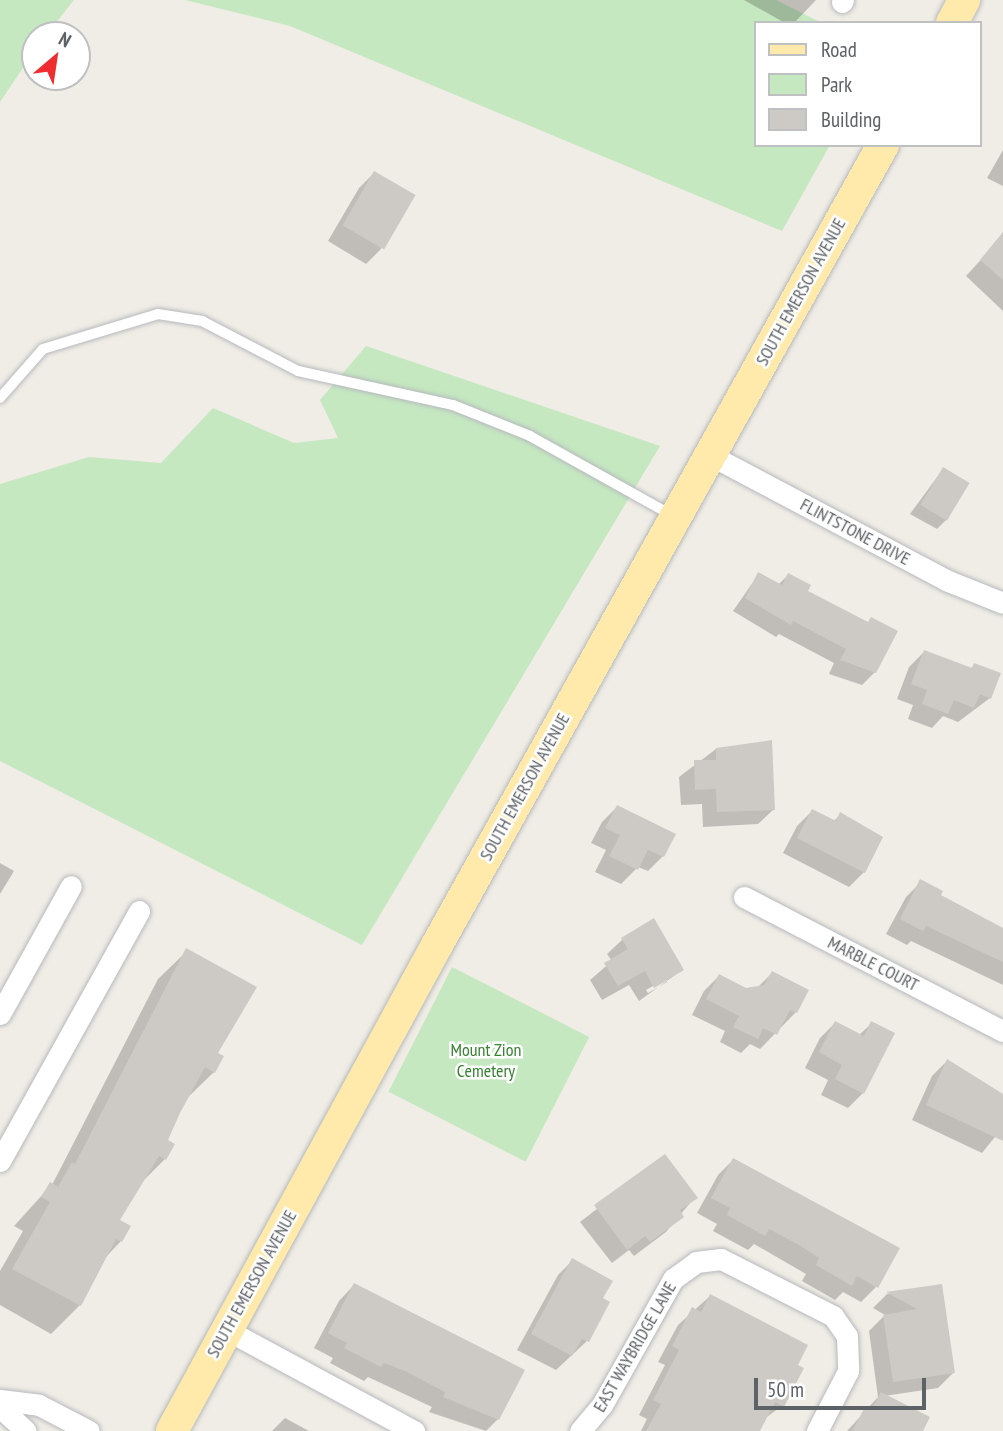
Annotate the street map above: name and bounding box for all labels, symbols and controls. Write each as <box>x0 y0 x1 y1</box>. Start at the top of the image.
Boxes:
north arrow <box>21 21 91 91</box>
legend <box>754 21 982 147</box>
text: N <box>55 26 76 52</box>
text: Road <box>821 36 857 63</box>
text: Park <box>821 71 852 98</box>
text: Building <box>821 106 881 133</box>
street label: SOUTH EMERSON AVENUE <box>751 214 851 370</box>
street label: FLINTSTONE DRIVE <box>796 494 914 570</box>
street label: SOUTH EMERSON AVENUE <box>475 709 575 865</box>
street label: MARBLE COURT <box>824 932 922 996</box>
park label: Mount Zion Cemetery <box>450 1040 522 1082</box>
street label: SOUTH EMERSON AVENUE <box>202 1206 302 1362</box>
street label: EAST WAYBRIDGE LANE <box>589 1278 681 1416</box>
scale bar <box>758 1364 930 1408</box>
text: 50 m <box>767 1376 804 1403</box>

